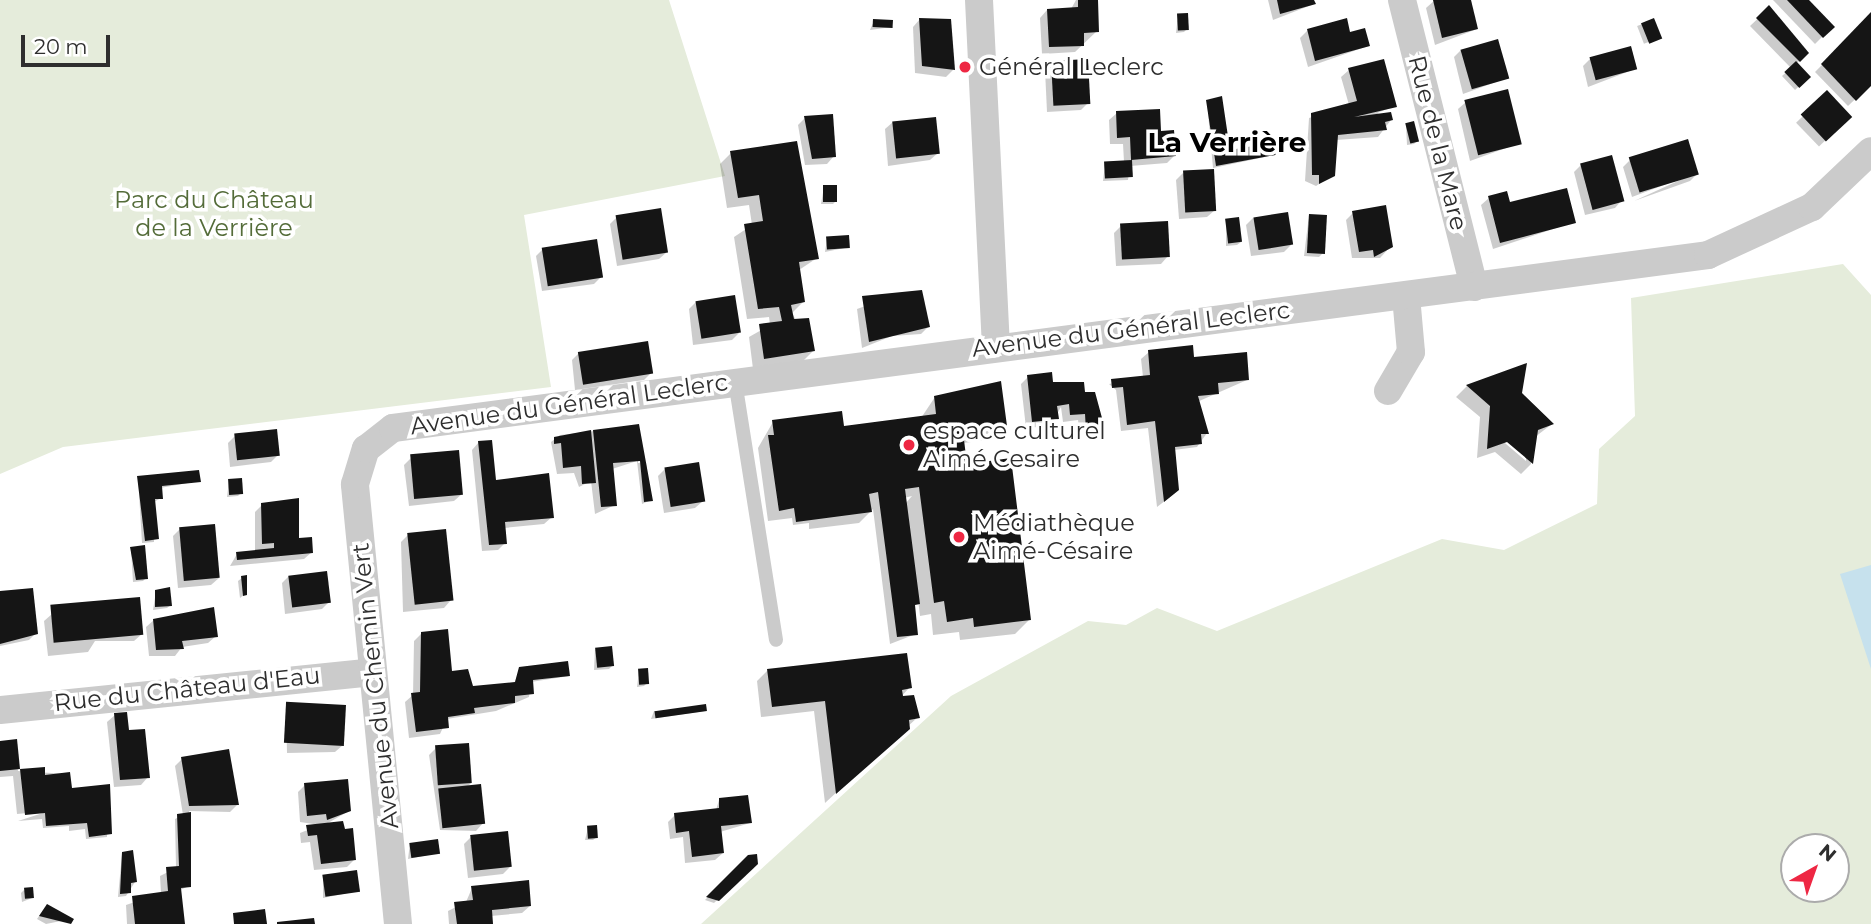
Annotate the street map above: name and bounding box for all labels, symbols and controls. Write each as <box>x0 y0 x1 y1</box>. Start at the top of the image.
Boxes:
scale bar <box>24 21 114 65</box>
text: 20 m <box>34 34 88 59</box>
place label: Général Leclerc <box>979 53 1164 81</box>
street label: Rue de la Mare <box>1402 53 1474 233</box>
marker: Général Leclerc <box>957 59 973 75</box>
district label: La Verrière <box>1148 125 1306 159</box>
park label: Parc du Château de la Verrière <box>114 186 314 242</box>
street label: Avenue du Général Leclerc <box>970 295 1292 363</box>
street label: Avenue du Général Leclerc <box>408 367 730 441</box>
place label: espace culturel Aimé Cesaire <box>923 417 1106 473</box>
marker: espace culturel Aimé Cesaire <box>901 437 917 453</box>
place label: Médiathèque Aimé-Césaire <box>973 509 1135 565</box>
marker: Médiathèque Aimé-Césaire <box>951 529 967 545</box>
street label: Avenue du Chemin Vert <box>346 542 404 830</box>
street label: Rue du Château d'Eau <box>52 661 322 717</box>
north arrow <box>1780 833 1850 903</box>
text: N <box>1814 839 1841 867</box>

